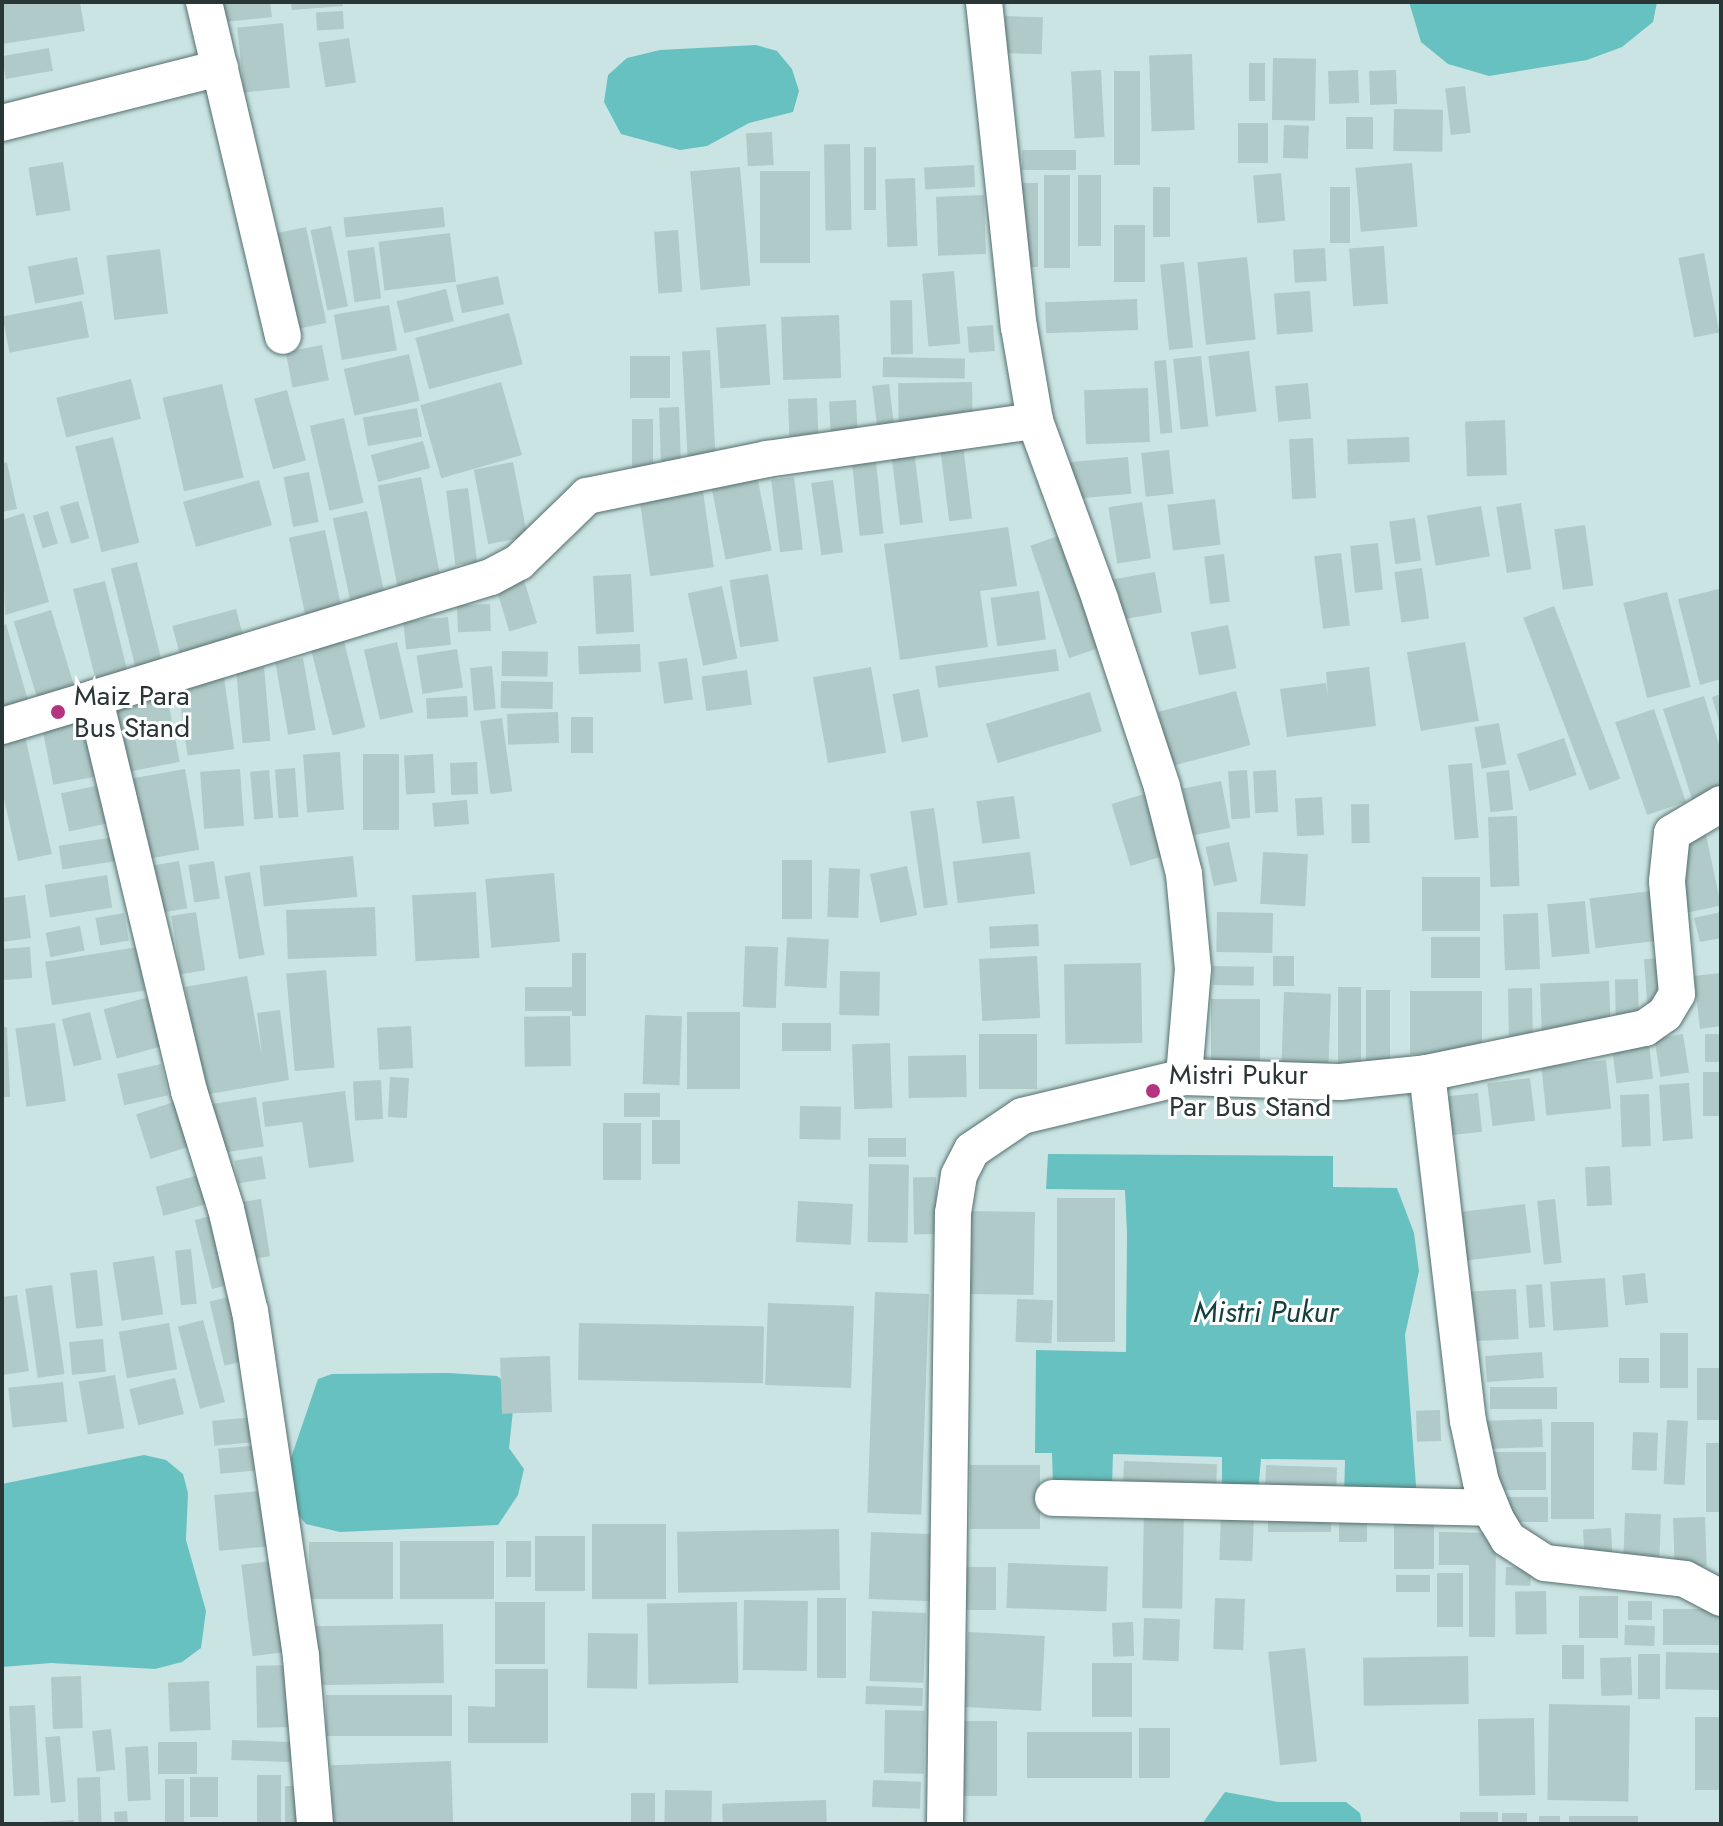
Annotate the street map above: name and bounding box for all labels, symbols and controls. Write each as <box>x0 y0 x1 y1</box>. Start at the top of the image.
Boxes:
place label: Maiz Para Bus Stand <box>74 679 190 745</box>
marker: Maiz Para Bus Stand <box>49 703 67 721</box>
place label: Mistri Pukur Par Bus Stand <box>1169 1058 1331 1124</box>
marker: Mistri Pukur Par Bus Stand <box>1144 1082 1162 1100</box>
water label: Mistri Pukur <box>1194 1294 1338 1330</box>

